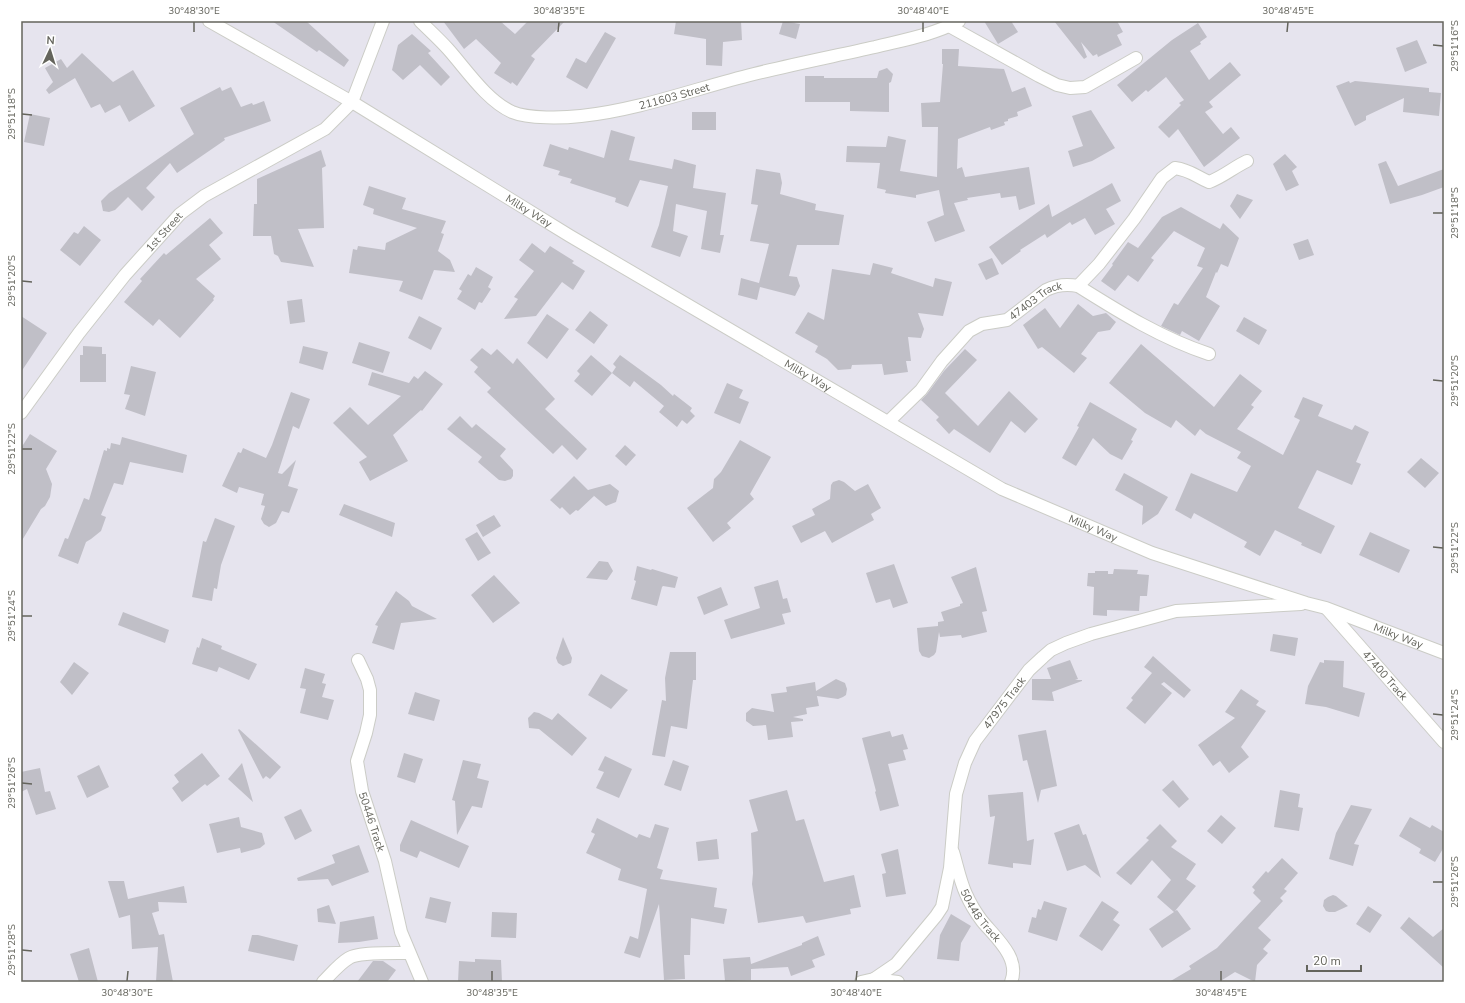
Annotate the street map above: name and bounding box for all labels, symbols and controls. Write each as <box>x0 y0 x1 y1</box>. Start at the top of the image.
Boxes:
text: 30°48'30"E <box>168 4 220 18</box>
text: 30°48'35"E <box>533 4 585 18</box>
text: 30°48'40"E <box>897 4 949 18</box>
text: 30°48'45"E <box>1262 4 1314 18</box>
text: 29°51'16"S <box>1448 20 1462 72</box>
north arrow <box>30 30 70 70</box>
text: N <box>46 33 55 48</box>
street label: 211603 Street <box>637 79 711 113</box>
text: 29°51'18"S <box>5 88 19 140</box>
text: 29°51'18"S <box>1448 187 1462 239</box>
street label: Milky Way <box>503 191 555 231</box>
street label: 1st Street <box>142 209 186 255</box>
text: 29°51'20"S <box>5 255 19 307</box>
street label: 47403 Track <box>1006 278 1064 324</box>
text: 29°51'20"S <box>1448 355 1462 407</box>
street label: Milky Way <box>781 356 834 396</box>
text: 29°51'22"S <box>5 423 19 475</box>
street label: Milky Way <box>1066 511 1120 546</box>
text: 29°51'22"S <box>1448 522 1462 574</box>
text: 29°51'24"S <box>5 590 19 642</box>
street label: Milky Way <box>1371 620 1426 652</box>
street label: 47400 Track <box>1359 647 1411 704</box>
street label: 47975 Track <box>980 673 1030 732</box>
text: 29°51'24"S <box>1448 689 1462 741</box>
text: 29°51'26"S <box>5 757 19 809</box>
street label: 50446 Track <box>355 790 389 854</box>
text: 29°51'26"S <box>1448 856 1462 908</box>
street label: 50448 Track <box>957 887 1005 946</box>
text: 29°51'28"S <box>5 924 19 976</box>
scale bar <box>1307 947 1361 973</box>
text: 20 m <box>1313 953 1341 969</box>
text: 30°48'30"E <box>101 986 153 1000</box>
text: 30°48'35"E <box>466 986 518 1000</box>
text: 30°48'40"E <box>830 986 882 1000</box>
text: 30°48'45"E <box>1195 986 1247 1000</box>

